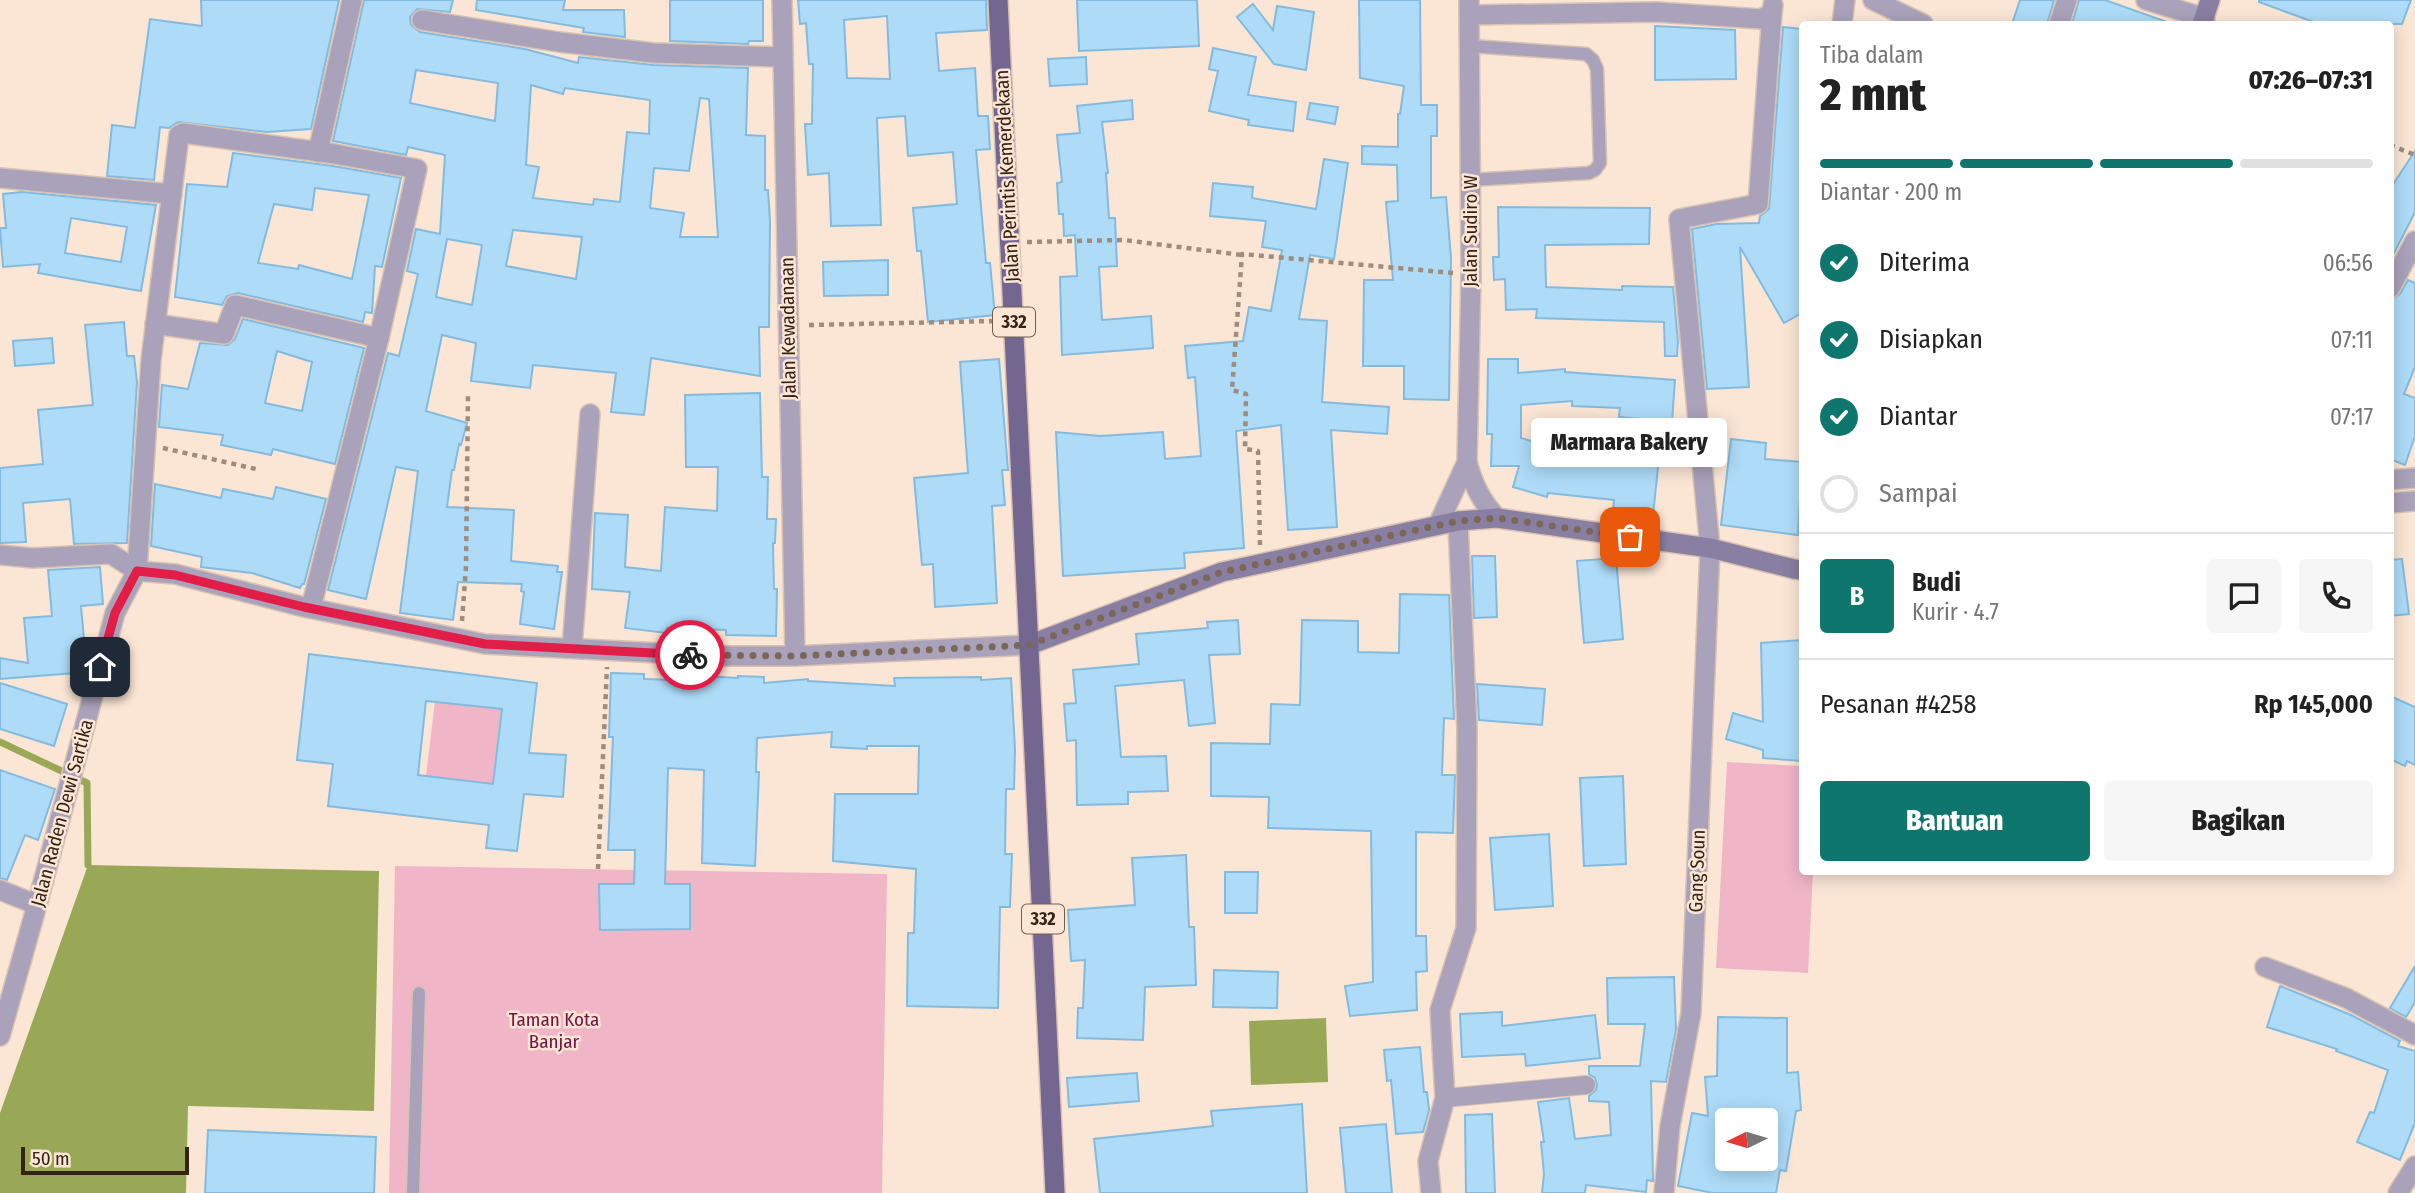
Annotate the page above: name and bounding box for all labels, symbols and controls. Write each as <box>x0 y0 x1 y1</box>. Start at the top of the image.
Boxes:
text: Tiba dalam <box>1820 41 1923 69</box>
text: 07:26–07:31 <box>2248 65 2373 96</box>
text: 2 mnt <box>1820 67 1926 122</box>
street label: Jalan Perintis Kemerdekaan <box>990 69 1024 283</box>
street label: Jalan Sudiro W <box>1459 175 1482 287</box>
text: Diantar · 200 m <box>1820 178 1962 206</box>
icon: check <box>1820 244 1858 282</box>
text: Diterima <box>1879 247 1970 278</box>
text: 06:56 <box>2323 249 2373 277</box>
street label: Jalan Kewadanaan <box>775 257 801 399</box>
road number: 332 <box>993 308 1035 336</box>
icon: check <box>1820 321 1858 359</box>
text: Disiapkan <box>1879 324 1983 355</box>
text: 07:11 <box>2331 326 2373 354</box>
icon: check <box>1820 398 1858 436</box>
text: Diantar <box>1879 401 1957 432</box>
text: 07:17 <box>2330 403 2373 431</box>
callout: Marmara Bakery <box>1532 418 1728 467</box>
text: Marmara Bakery <box>1550 428 1708 456</box>
text: Sampai <box>1879 478 1958 509</box>
pin <box>1600 507 1660 567</box>
icon: bag <box>1611 518 1649 556</box>
button: chat <box>2207 559 2281 633</box>
button: phone <box>2299 559 2373 633</box>
text: Budi <box>1912 567 1961 598</box>
text: B <box>1850 581 1864 612</box>
text: Kurir · 4.7 <box>1912 598 1999 626</box>
courier <box>655 620 725 690</box>
icon: bike <box>671 636 709 674</box>
pin <box>70 637 130 697</box>
icon: home <box>81 648 119 686</box>
text: Pesanan #4258 <box>1820 689 1977 720</box>
text: Rp 145,000 <box>2254 689 2373 720</box>
street label: Jalan Raden Dewi Sartika <box>26 717 98 909</box>
button: Bantuan <box>1820 781 2090 861</box>
button: Bagikan <box>2104 781 2373 861</box>
street label: Gang Soun <box>1684 829 1710 913</box>
road number: 332 <box>1022 904 1064 934</box>
park label: Taman Kota Banjar <box>509 1008 599 1053</box>
north arrow <box>1715 1108 1778 1171</box>
map controls <box>1715 1108 1778 1171</box>
scale bar <box>21 1144 189 1176</box>
text: 50 m <box>32 1147 70 1170</box>

